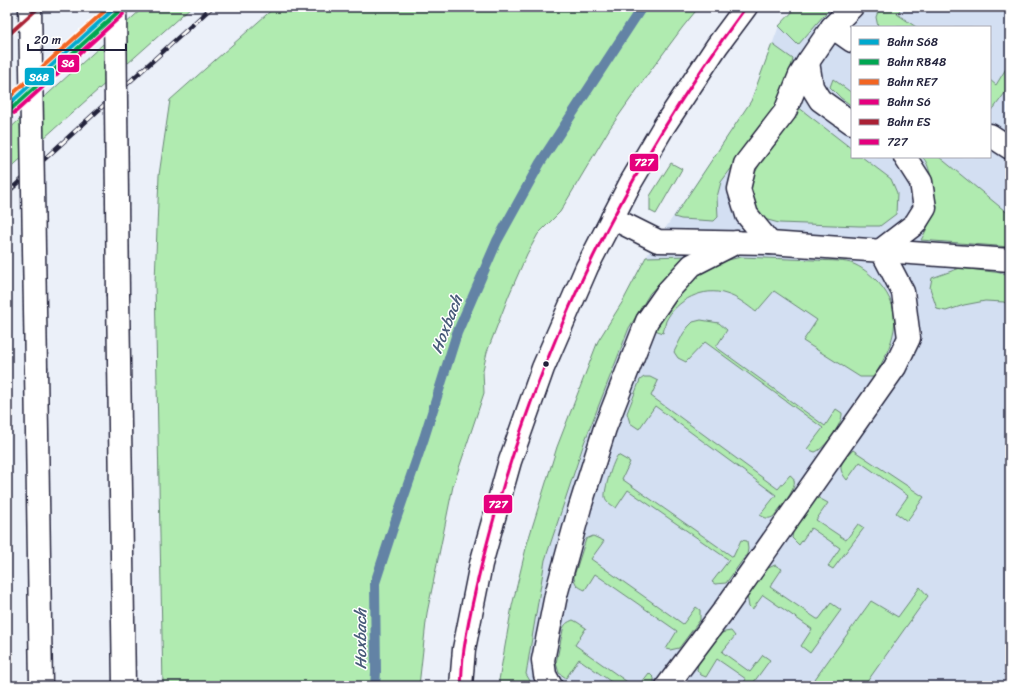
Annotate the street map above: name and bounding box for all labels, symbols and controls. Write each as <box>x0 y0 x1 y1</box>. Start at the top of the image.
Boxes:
scale bar <box>28 26 126 52</box>
legend <box>851 26 991 158</box>
text: 20 m <box>34 29 61 51</box>
text: Bahn S68 <box>887 31 938 53</box>
text: Bahn RB48 <box>887 51 946 73</box>
line badge: S6 <box>57 54 80 73</box>
text: S6 <box>60 54 75 73</box>
line badge: S68 <box>24 67 55 86</box>
text: S68 <box>28 68 49 87</box>
text: Bahn RE7 <box>887 71 938 93</box>
text: Bahn S6 <box>887 91 931 113</box>
text: Bahn ES <box>887 111 931 133</box>
text: 727 <box>887 131 909 153</box>
line badge: 727 <box>629 153 659 172</box>
text: 727 <box>635 153 655 172</box>
water label: Hoxbach <box>422 289 471 358</box>
unlabelled marker <box>541 359 551 369</box>
line badge: 727 <box>483 494 513 514</box>
text: 727 <box>489 495 509 514</box>
water label: Hoxbach <box>346 607 375 669</box>

